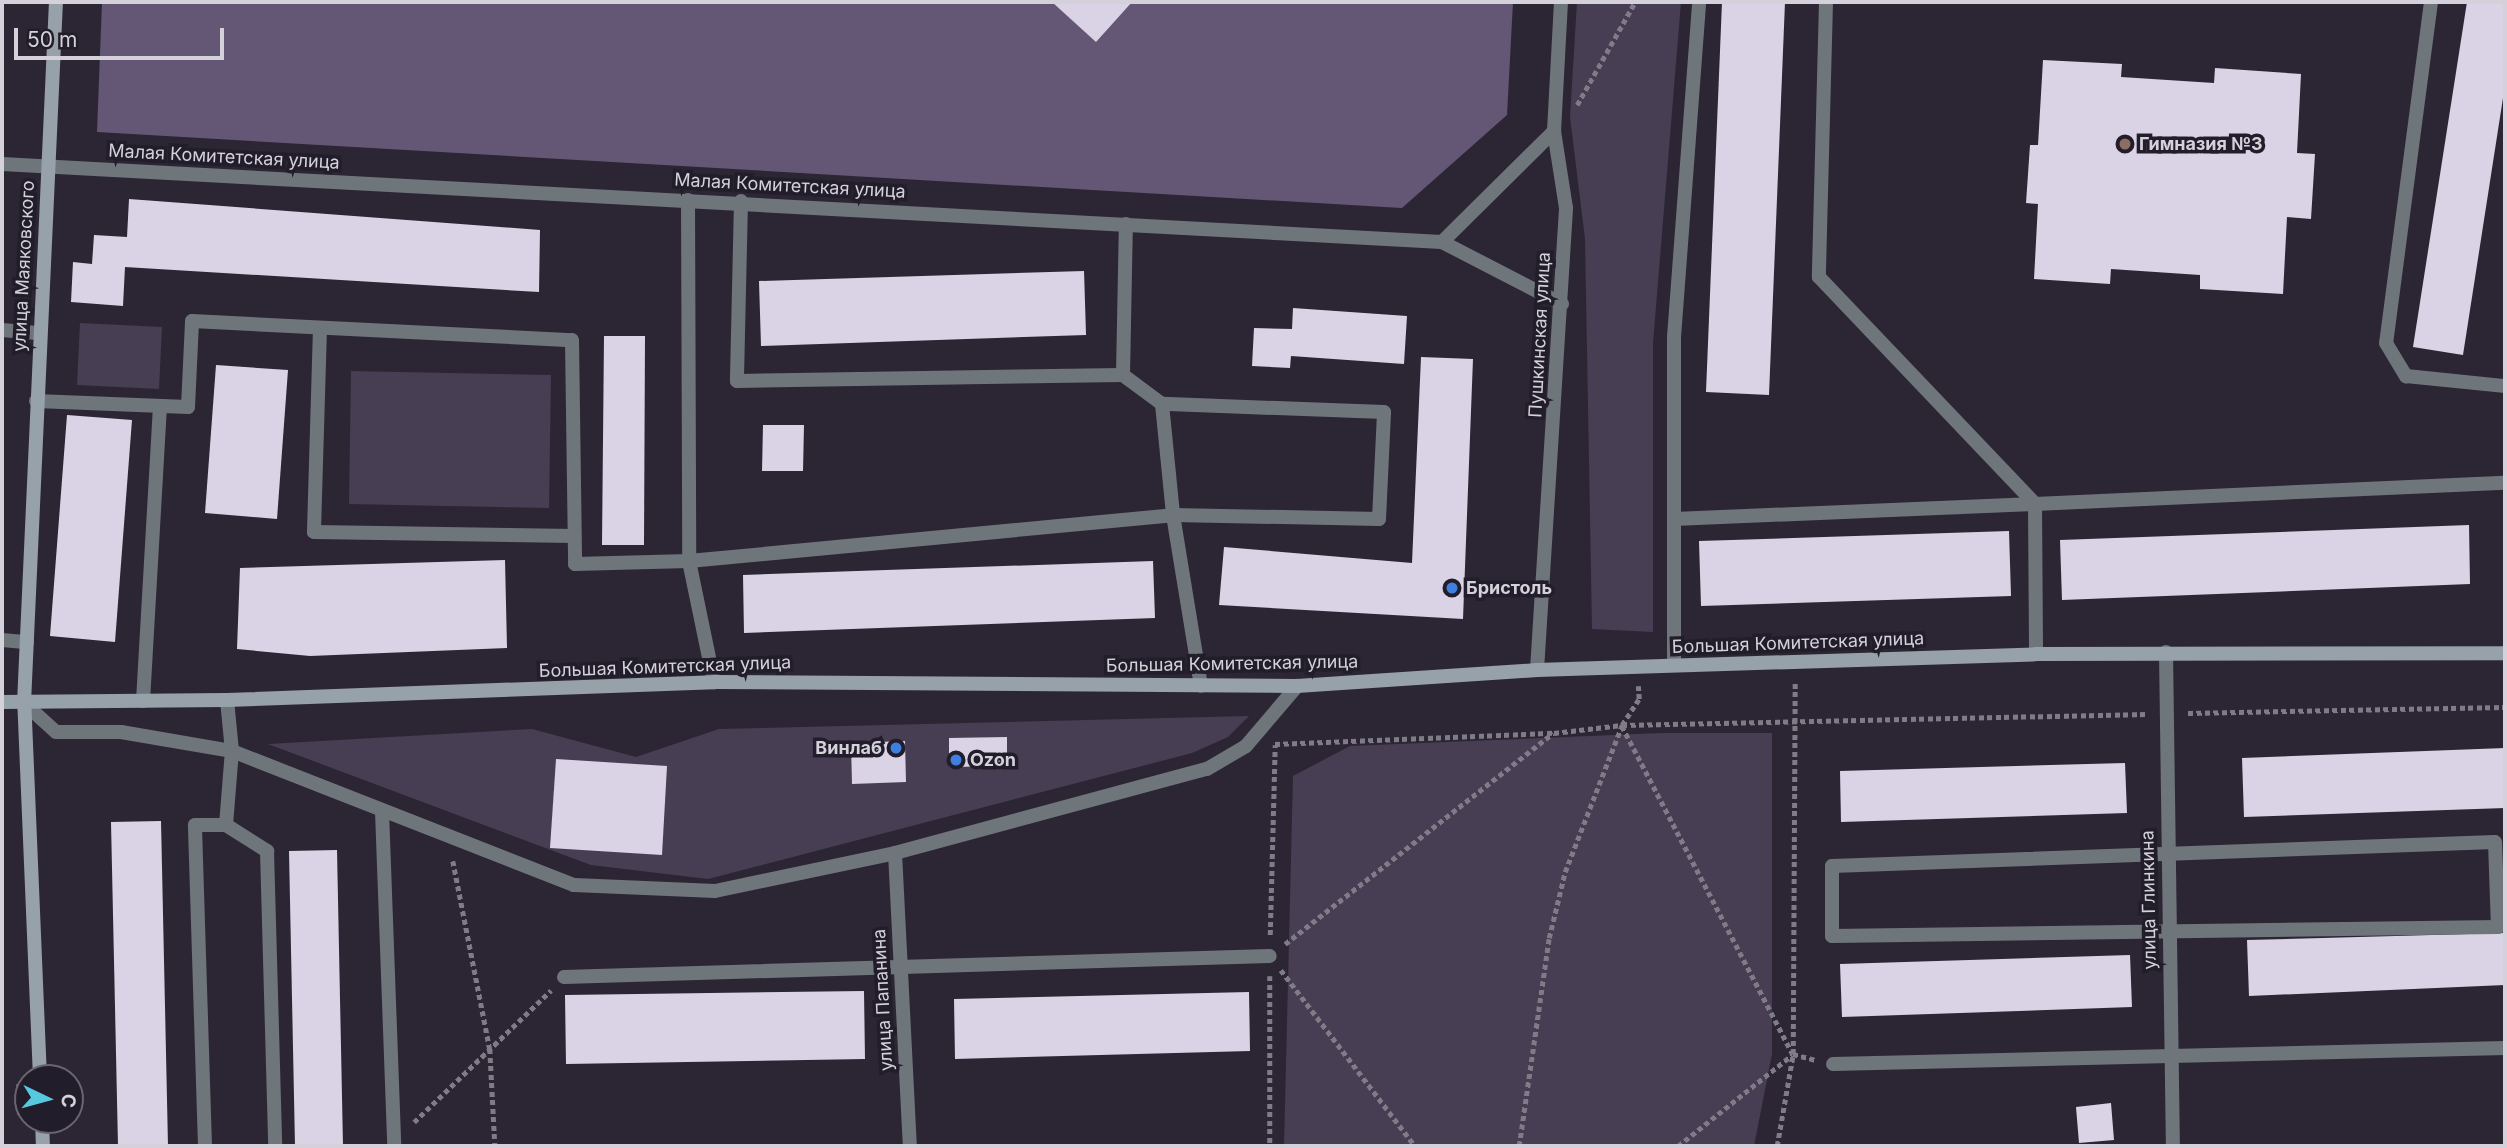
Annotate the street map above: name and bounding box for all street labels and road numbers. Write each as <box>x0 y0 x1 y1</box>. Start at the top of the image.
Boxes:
street label: Малая Комитетская улица <box>108 140 340 174</box>
street label: Малая Комитетская улица <box>674 169 906 203</box>
street label: улица Маяковского <box>9 180 39 352</box>
street label: Пушкинская улица <box>1525 252 1555 418</box>
street label: Большая Комитетская улица <box>1671 628 1925 658</box>
street label: Большая Комитетская улица <box>1106 651 1358 677</box>
street label: Большая Комитетская улица <box>538 652 792 682</box>
street label: улица Глинкина <box>2137 830 2161 970</box>
street label: улица Папанина <box>868 928 898 1072</box>

